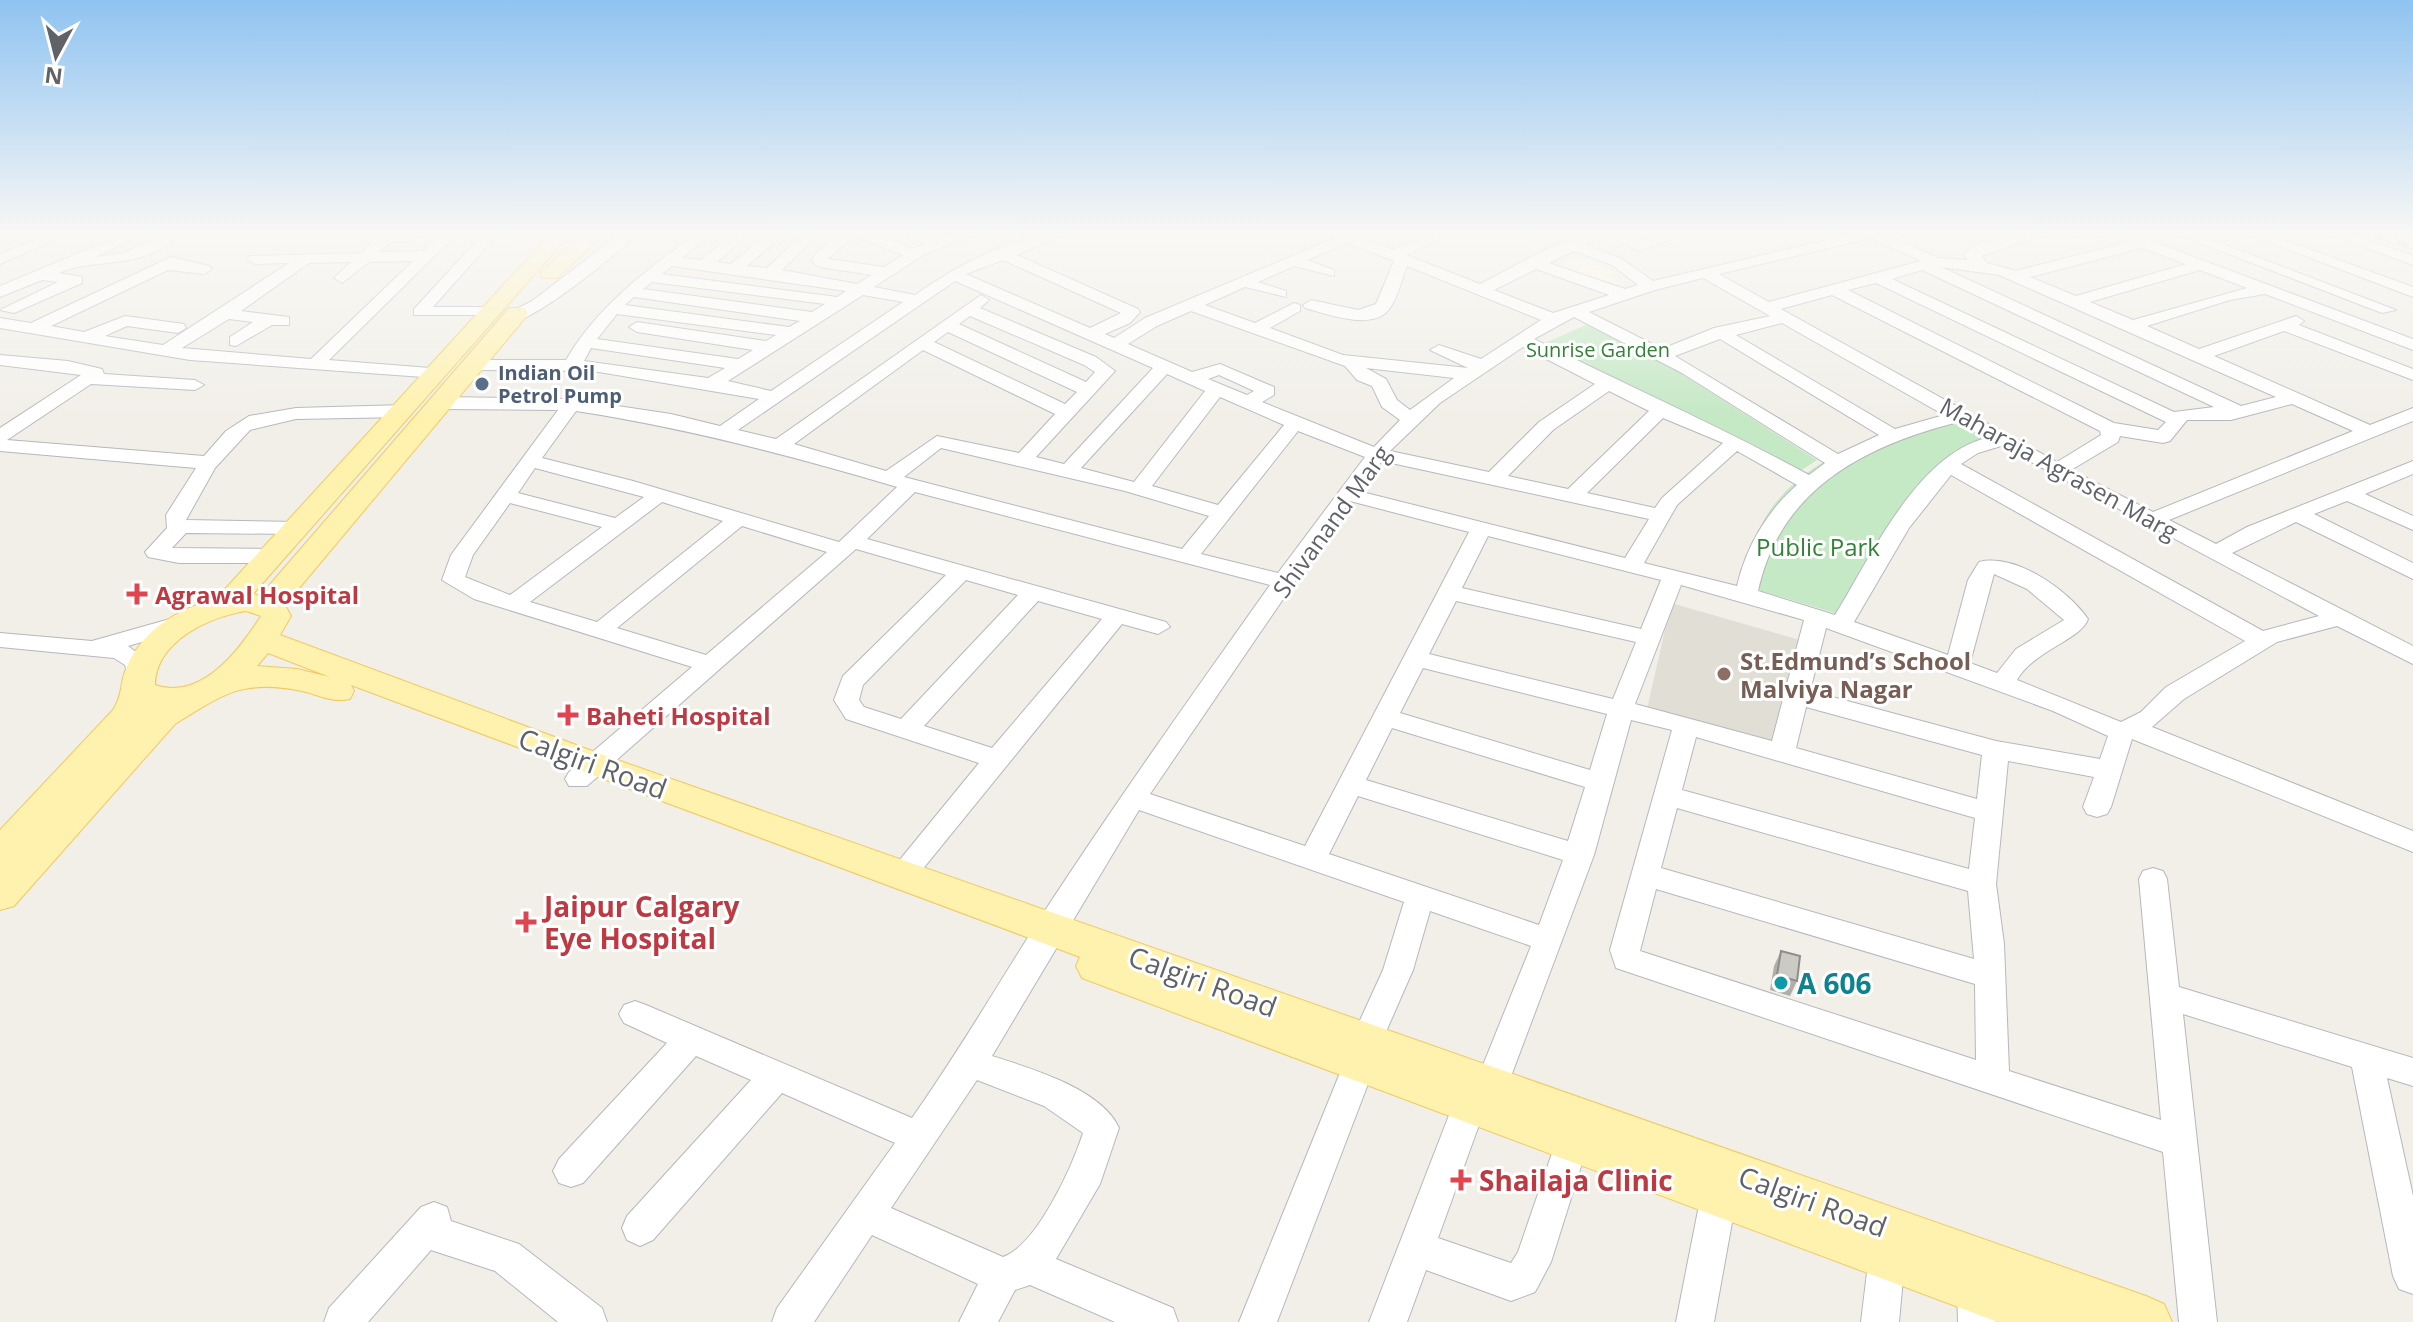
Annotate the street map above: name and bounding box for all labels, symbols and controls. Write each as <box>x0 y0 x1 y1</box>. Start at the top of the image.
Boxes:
north arrow <box>16 16 96 96</box>
text: N <box>43 61 64 93</box>
park label: Sunrise Garden <box>1526 336 1670 363</box>
place label: Indian Oil Petrol Pump <box>498 359 622 409</box>
marker: Indian Oil Petrol Pump <box>473 375 491 393</box>
street label: Maharaja Agrasen Marg <box>1934 389 2184 547</box>
street label: Shivanand Marg <box>1265 438 1397 604</box>
park label: Public Park <box>1756 530 1880 563</box>
place label: Agrawal Hospital <box>155 578 359 611</box>
marker: Agrawal Hospital <box>126 583 148 605</box>
place label: St.Edmund’s School Malviya Nagar <box>1740 644 1971 705</box>
marker: St.Edmund’s School Malviya Nagar <box>1715 665 1733 683</box>
place label: Baheti Hospital <box>586 699 770 732</box>
marker: Baheti Hospital <box>557 704 579 726</box>
street label: Calgiri Road <box>514 719 672 807</box>
place label: Jaipur Calgary Eye Hospital <box>541 887 740 957</box>
marker: Jaipur Calgary Eye Hospital <box>515 911 537 933</box>
street label: Calgiri Road <box>1124 937 1282 1025</box>
place label: A 606 <box>1797 964 1872 1002</box>
marker: A 606 <box>1772 974 1790 992</box>
street label: Calgiri Road <box>1734 1157 1892 1245</box>
place label: Shailaja Clinic <box>1479 1161 1673 1199</box>
marker: Shailaja Clinic <box>1450 1169 1472 1191</box>

